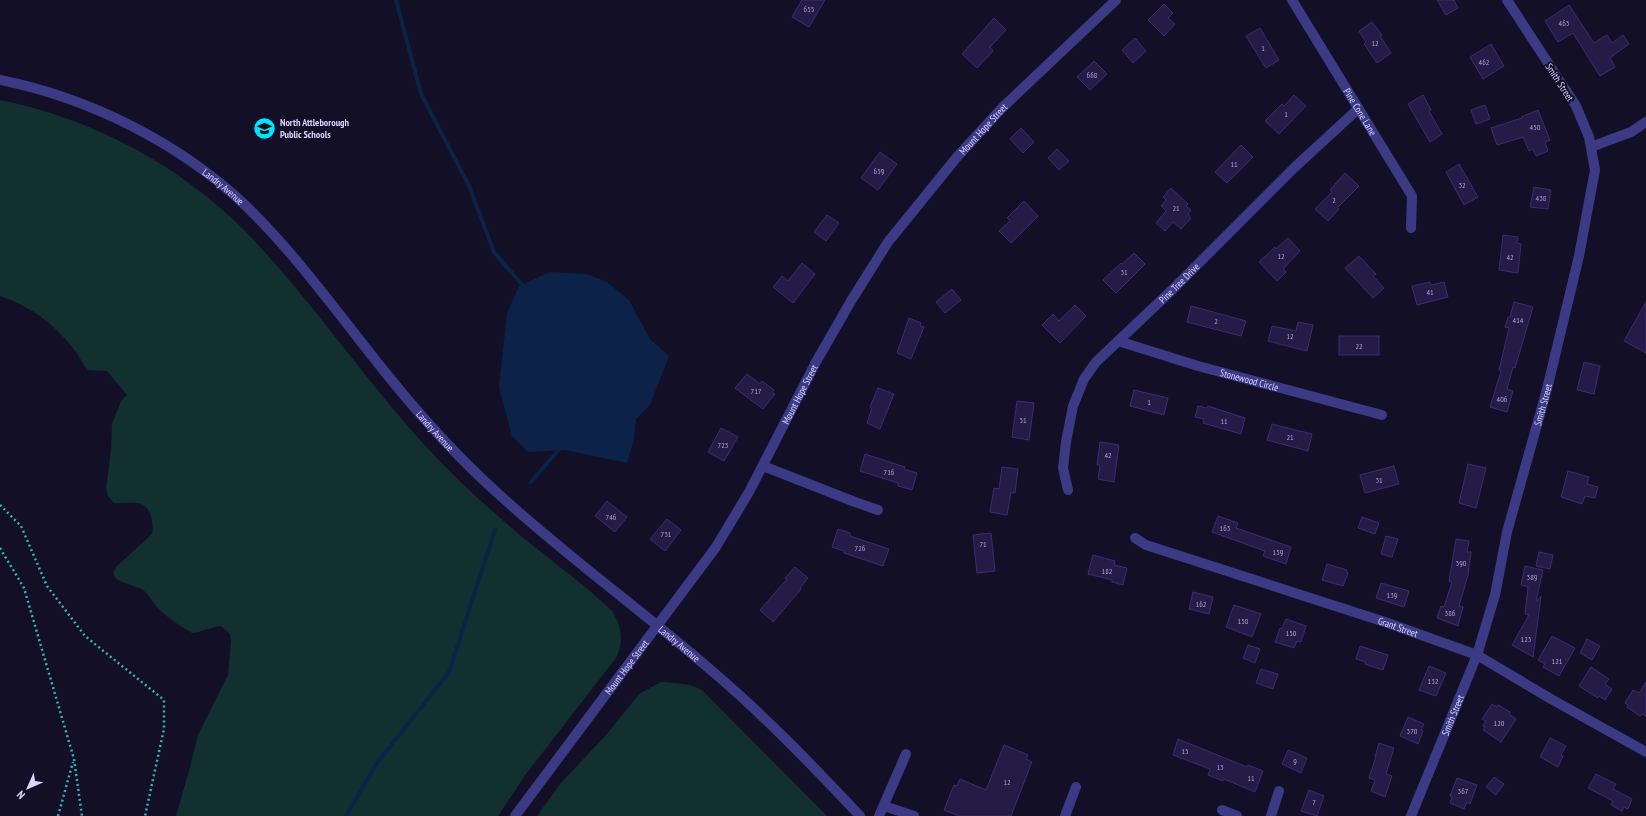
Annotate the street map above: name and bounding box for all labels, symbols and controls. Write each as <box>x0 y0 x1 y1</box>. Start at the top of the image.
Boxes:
house number: 655 <box>804 4 814 14</box>
house number: 463 <box>1559 18 1570 28</box>
house number: 12 <box>1371 38 1379 48</box>
house number: 1 <box>1261 43 1265 53</box>
house number: 462 <box>1479 57 1490 67</box>
street label: Smith Street <box>1542 61 1577 104</box>
house number: 668 <box>1087 70 1098 80</box>
street label: Pine Cone Lane <box>1341 86 1379 138</box>
street label: Mount Hope Street <box>956 100 1010 158</box>
house number: 1 <box>1284 109 1288 119</box>
school or university icon: North Attleborough Public Schools <box>251 115 277 141</box>
place label: North Attleborough Public Schools <box>280 116 350 141</box>
house number: 450 <box>1530 122 1541 132</box>
house number: 11 <box>1230 159 1238 169</box>
street label: Landry Avenue <box>200 166 247 208</box>
house number: 659 <box>874 166 885 176</box>
house number: 32 <box>1458 180 1466 190</box>
house number: 438 <box>1536 193 1547 203</box>
house number: 2 <box>1332 195 1336 205</box>
house number: 21 <box>1172 203 1180 213</box>
house number: 12 <box>1277 251 1285 261</box>
house number: 42 <box>1506 252 1514 262</box>
street label: Pine Tree Drive <box>1156 260 1202 306</box>
house number: 31 <box>1120 267 1128 277</box>
house number: 41 <box>1426 287 1434 297</box>
house number: 414 <box>1513 315 1524 325</box>
house number: 2 <box>1214 316 1218 326</box>
house number: 12 <box>1286 331 1294 341</box>
house number: 22 <box>1355 341 1363 351</box>
street label: Mount Hope Street <box>779 362 821 426</box>
street label: Stonewood Circle <box>1218 366 1280 394</box>
street label: Smith Street <box>1531 382 1555 427</box>
house number: 717 <box>751 386 762 396</box>
house number: 406 <box>1497 394 1508 404</box>
house number: 1 <box>1147 397 1151 407</box>
street label: Landry Avenue <box>413 408 457 454</box>
house number: 51 <box>1019 415 1027 425</box>
house number: 11 <box>1220 416 1228 426</box>
house number: 21 <box>1286 432 1294 442</box>
house number: 723 <box>718 440 729 450</box>
house number: 42 <box>1104 450 1112 460</box>
house number: 716 <box>884 467 895 477</box>
house number: 31 <box>1375 475 1383 485</box>
house number: 746 <box>606 512 617 522</box>
house number: 163 <box>1220 523 1231 533</box>
house number: 731 <box>661 529 672 539</box>
house number: 71 <box>979 539 987 549</box>
house number: 726 <box>855 543 866 553</box>
house number: 159 <box>1273 547 1284 557</box>
house number: 390 <box>1456 558 1467 568</box>
house number: 182 <box>1102 566 1113 576</box>
house number: 389 <box>1527 572 1538 582</box>
house number: 139 <box>1387 590 1398 600</box>
house number: 162 <box>1196 599 1207 609</box>
house number: 386 <box>1445 608 1456 618</box>
street label: Grant Street <box>1376 614 1420 640</box>
house number: 158 <box>1238 616 1249 626</box>
street label: Landry Avenue <box>656 623 703 665</box>
house number: 150 <box>1286 628 1297 638</box>
house number: 123 <box>1521 634 1532 644</box>
street label: Mount Hope Street <box>602 637 652 697</box>
house number: 121 <box>1552 656 1563 666</box>
house number: 132 <box>1428 676 1439 686</box>
street label: Smith Street <box>1439 693 1467 738</box>
house number: 120 <box>1494 718 1505 728</box>
house number: 370 <box>1407 726 1418 736</box>
house number: 15 <box>1181 746 1189 756</box>
house number: 9 <box>1293 756 1297 766</box>
house number: 13 <box>1216 762 1224 772</box>
north arrow <box>8 768 48 808</box>
house number: 11 <box>1247 773 1255 783</box>
house number: 12 <box>1003 777 1011 787</box>
house number: 367 <box>1458 786 1469 796</box>
text: N <box>14 788 28 802</box>
house number: 7 <box>1312 797 1316 807</box>

